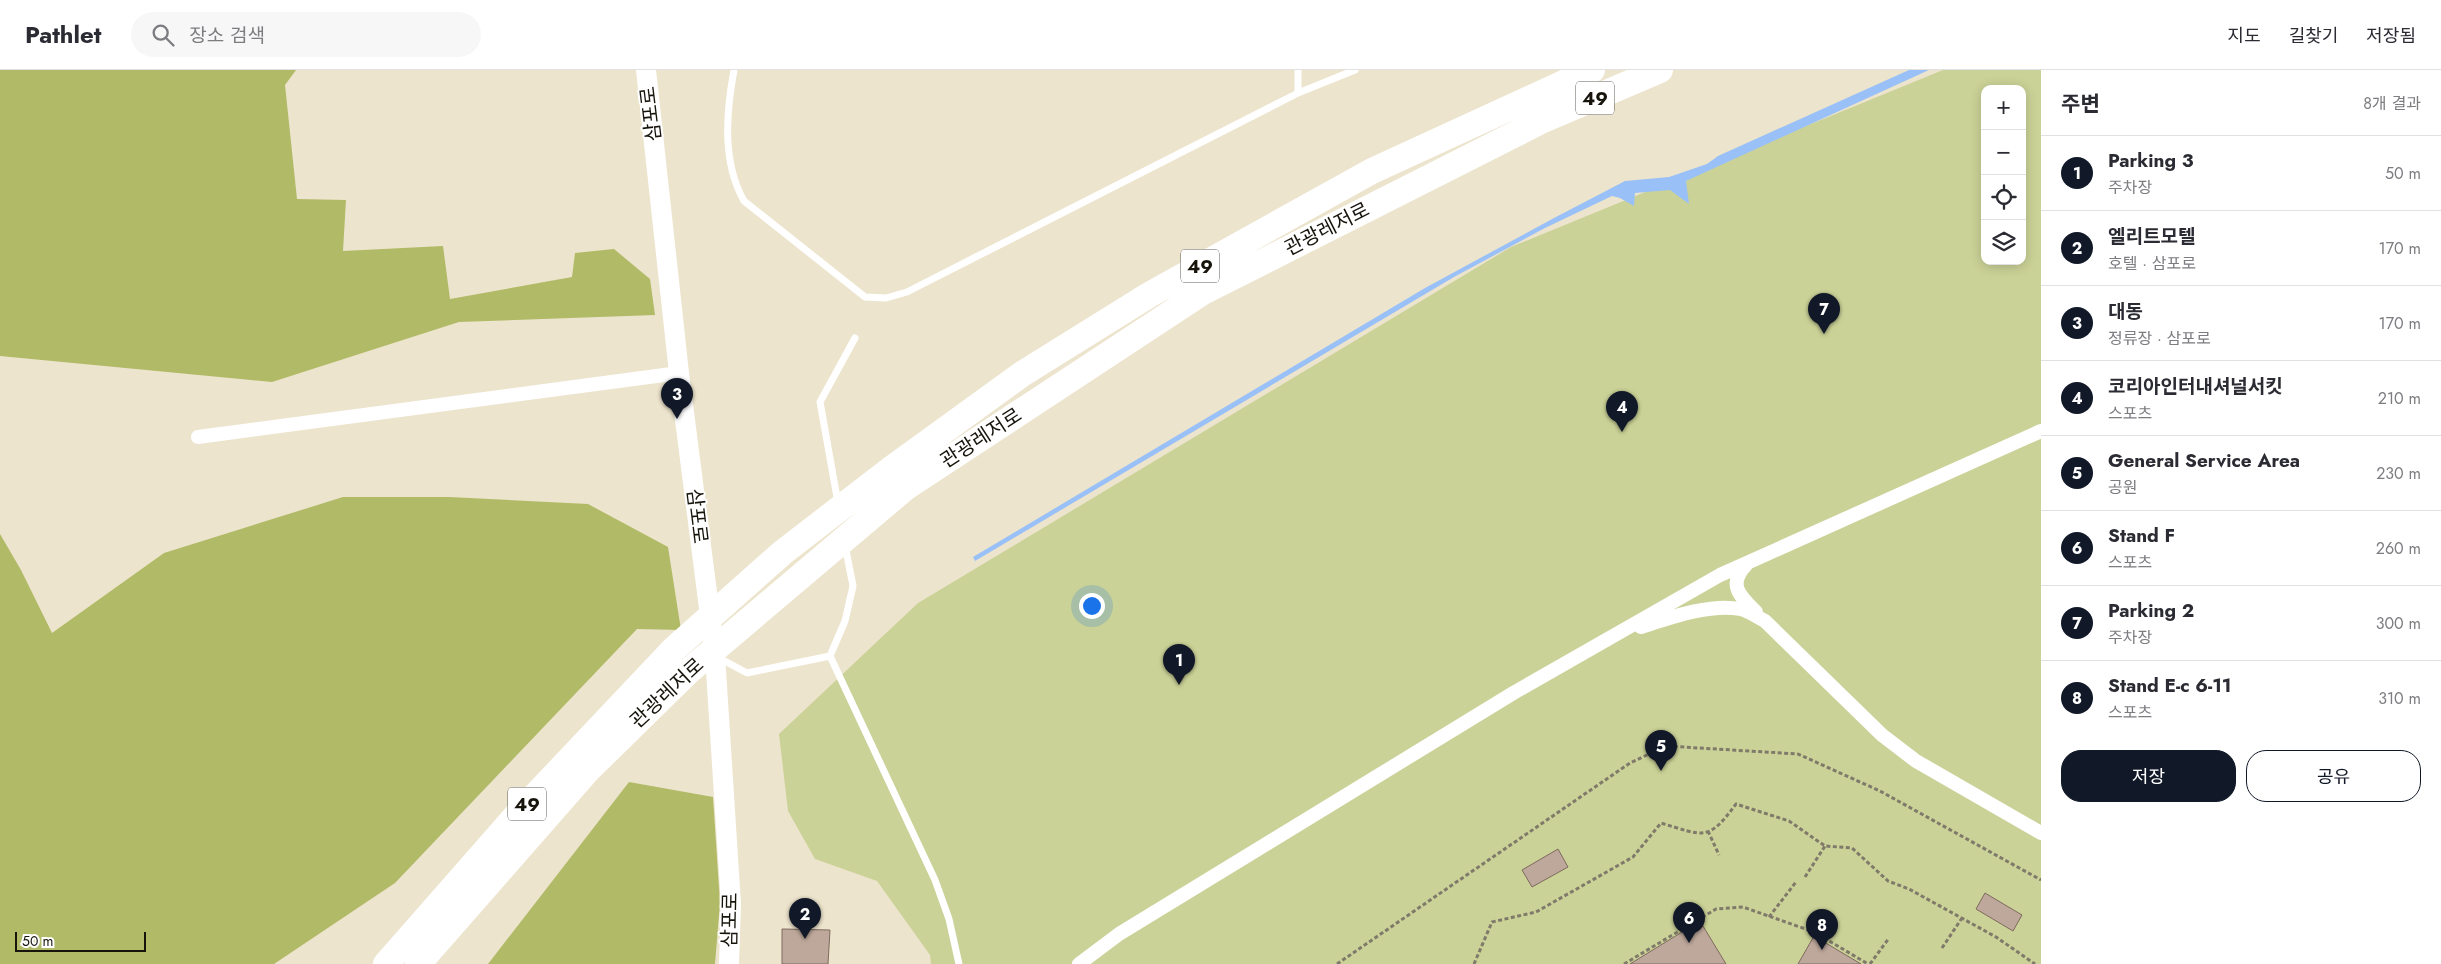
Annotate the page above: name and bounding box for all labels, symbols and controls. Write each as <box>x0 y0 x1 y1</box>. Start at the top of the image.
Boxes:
search box <box>131 12 481 57</box>
text: Pathlet <box>25 17 101 52</box>
icon: search <box>149 21 177 49</box>
text: 장소 검색 <box>189 22 265 49</box>
text: 지도 <box>2228 23 2261 49</box>
text: 길찾기 <box>2289 23 2338 49</box>
text: 저장됨 <box>2366 23 2416 49</box>
road number: 49 <box>1576 82 1614 114</box>
street label: 삼포로 <box>633 85 669 143</box>
map controls <box>1981 85 2026 265</box>
button: + <box>1981 85 2026 130</box>
text: 주변 <box>2061 89 2100 119</box>
text: 8개 결과 <box>2363 92 2421 115</box>
button: − <box>1981 130 2026 175</box>
text: Parking 3 <box>2108 147 2194 174</box>
text: 1 <box>2073 162 2081 185</box>
text: 50 m <box>2385 162 2421 185</box>
button: locate <box>1981 175 2026 220</box>
text: 주차장 <box>2108 176 2152 199</box>
street label: 관광레저로 <box>1279 195 1375 263</box>
button: layers <box>1981 220 2026 265</box>
text: 엘리트모텔 <box>2108 223 2195 250</box>
text: 2 <box>2072 237 2082 260</box>
text: 170 m <box>2379 237 2421 260</box>
road number: 49 <box>1181 250 1219 282</box>
text: 호텔 · 삼포로 <box>2108 252 2196 275</box>
pin: 7 <box>1808 293 1840 334</box>
text: 대동 <box>2108 298 2143 325</box>
text: 3 <box>2072 312 2082 335</box>
text: 170 m <box>2379 312 2421 335</box>
text: 정류장 · 삼포로 <box>2108 327 2211 350</box>
text: 코리아인터내셔널서킷 <box>2108 373 2283 400</box>
pin: 3 <box>661 378 693 419</box>
text: 4 <box>2071 387 2083 410</box>
text: 210 m <box>2378 387 2421 410</box>
pin: 4 <box>1606 391 1638 432</box>
street label: 관광레저로 <box>935 401 1027 475</box>
text: 스포츠 <box>2108 402 2152 425</box>
text: General Service Area <box>2108 447 2300 474</box>
text: 5 <box>2072 462 2082 485</box>
text: 230 m <box>2376 462 2421 485</box>
text: 공원 <box>2108 476 2137 499</box>
street label: 삼포로 <box>679 487 715 545</box>
text: Stand F <box>2108 522 2175 549</box>
text: 6 <box>2072 537 2082 560</box>
text: 260 m <box>2376 537 2421 560</box>
text: 스포츠 <box>2108 551 2152 574</box>
your location <box>1079 593 1105 619</box>
text: Parking 2 <box>2108 597 2194 624</box>
text: 7 <box>2072 612 2082 635</box>
text: 300 m <box>2376 612 2421 635</box>
text: 주차장 <box>2108 626 2152 649</box>
pin: 1 <box>1163 644 1195 685</box>
street label: 관광레저로 <box>623 651 711 735</box>
text: Stand E-c 6-11 <box>2108 672 2232 699</box>
text: 8 <box>2072 687 2082 710</box>
text: 310 m <box>2378 687 2421 710</box>
text: 스포츠 <box>2108 701 2152 724</box>
pin: 5 <box>1645 730 1677 771</box>
button: 저장 <box>2061 750 2236 802</box>
button: 공유 <box>2246 750 2421 802</box>
road number: 49 <box>508 788 546 821</box>
street label: 삼포로 <box>715 892 745 948</box>
pin: 2 <box>789 898 821 939</box>
pin: 6 <box>1673 902 1705 943</box>
pin: 8 <box>1806 909 1838 950</box>
scale bar <box>15 929 146 952</box>
text: 50 m <box>22 931 53 951</box>

